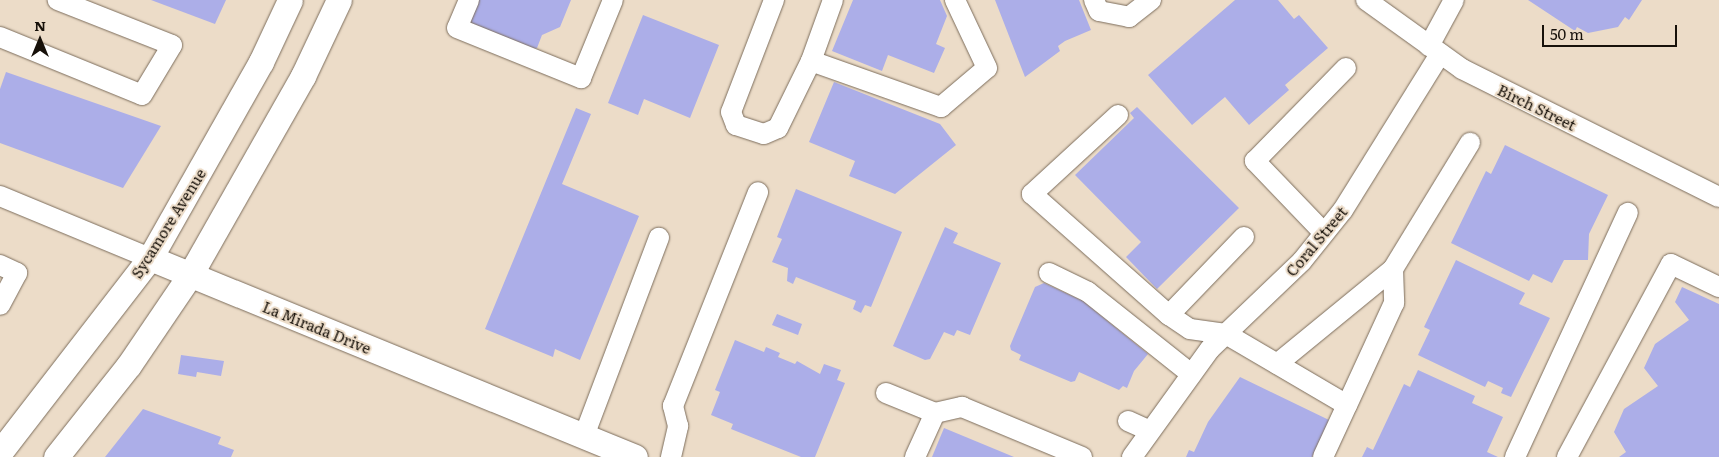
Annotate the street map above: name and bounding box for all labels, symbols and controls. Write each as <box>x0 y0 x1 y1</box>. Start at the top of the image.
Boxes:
north arrow <box>15 15 65 65</box>
text: N <box>34 15 46 35</box>
scale bar <box>1544 15 1679 47</box>
text: 50 m <box>1550 22 1584 45</box>
street label: Birch Street <box>1495 80 1579 134</box>
street label: Sycamore Avenue <box>127 165 209 281</box>
street label: Coral Street <box>1282 203 1350 279</box>
street label: La Mirada Drive <box>260 297 374 357</box>

